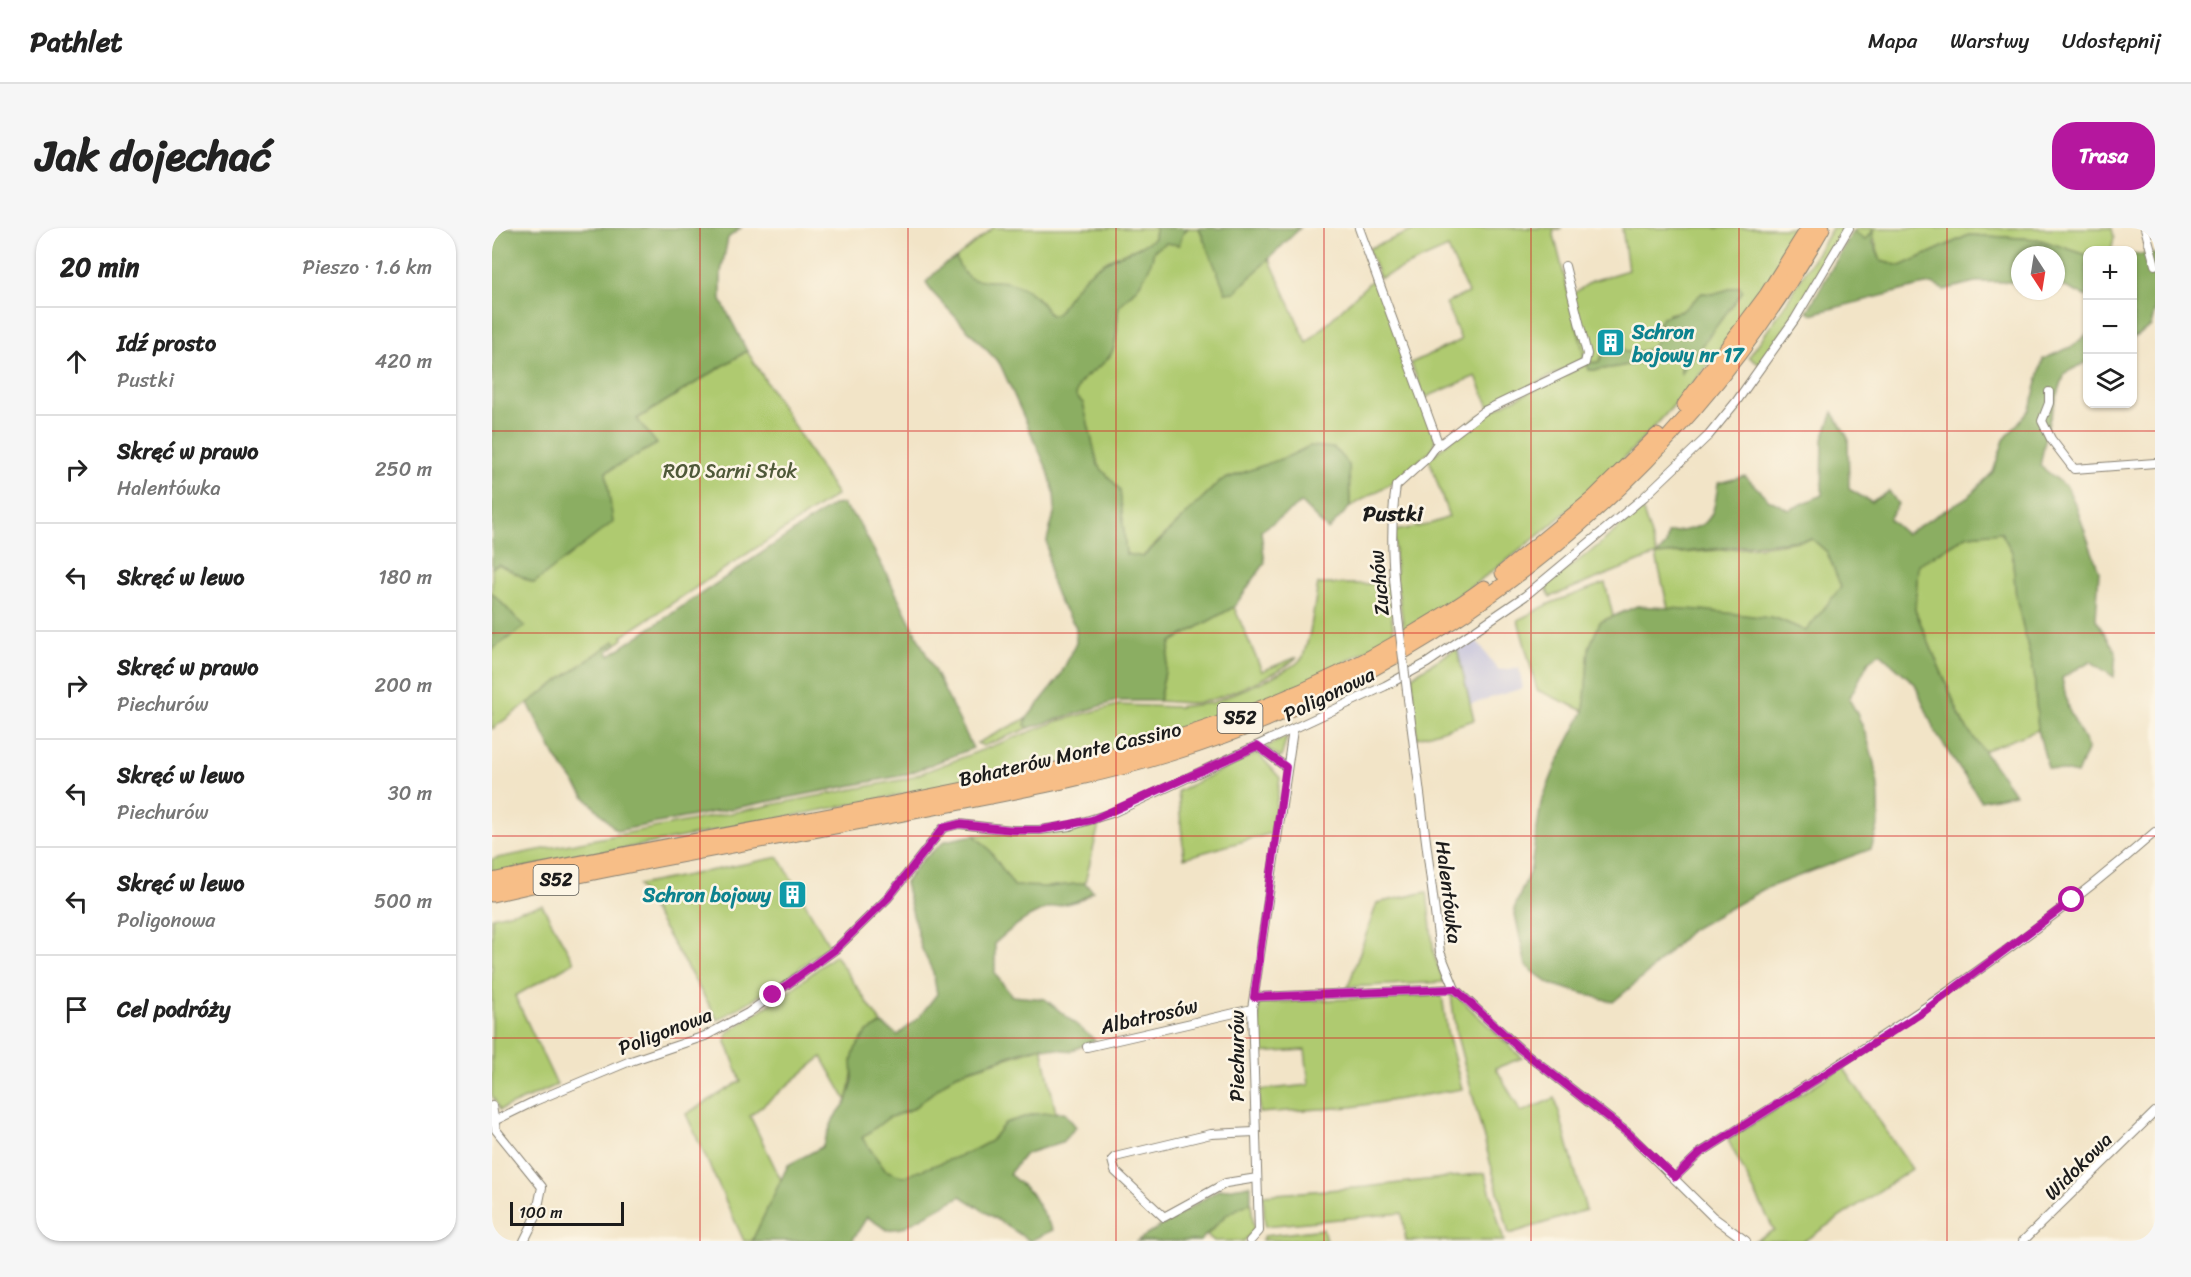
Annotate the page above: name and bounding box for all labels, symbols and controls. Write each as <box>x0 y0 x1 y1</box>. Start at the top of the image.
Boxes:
text: Pathlet <box>30 17 123 66</box>
text: Mapa <box>1868 22 1917 60</box>
text: Warstwy <box>1950 22 2029 60</box>
text: Udostępnij <box>2062 22 2161 60</box>
text: Jak dojechać <box>36 119 271 193</box>
button: Trasa <box>2052 122 2155 190</box>
text: 20 min <box>60 244 139 290</box>
north arrow <box>2011 246 2065 300</box>
map controls <box>2083 246 2137 408</box>
button: + <box>2083 246 2137 300</box>
text: Pieszo · 1.6 km <box>303 250 432 285</box>
button: − <box>2083 300 2137 354</box>
place label: Schron bojowy nr 17 <box>1631 315 1745 373</box>
text: Idź prosto <box>117 324 216 363</box>
building icon: Schron bojowy nr 17 <box>1595 327 1627 359</box>
text: 420 m <box>375 344 432 379</box>
icon: ahead <box>60 345 93 378</box>
button: layers <box>2083 354 2137 408</box>
text: Pustki <box>117 363 174 398</box>
text: Skręć w prawo <box>117 432 259 471</box>
text: 250 m <box>375 452 432 487</box>
icon: right <box>60 453 93 486</box>
park label: ROD Sarni Stok <box>663 454 797 489</box>
text: Halentówka <box>117 471 221 506</box>
district label: Pustki <box>1363 495 1424 533</box>
street label: Zuchów <box>1359 548 1400 617</box>
text: Skręć w lewo <box>117 558 244 597</box>
text: 180 m <box>378 560 432 595</box>
icon: left <box>60 561 93 594</box>
text: Skręć w prawo <box>117 648 259 687</box>
street label: Poligonowa <box>1277 657 1382 732</box>
text: 200 m <box>375 668 432 703</box>
icon: right <box>60 669 93 702</box>
text: Piechurów <box>117 687 208 722</box>
road number: S52 <box>1218 703 1263 733</box>
street label: Bohaterów Monte Cassino <box>955 712 1185 797</box>
text: Skręć w lewo <box>117 756 244 795</box>
text: 30 m <box>388 776 432 811</box>
icon: left <box>60 777 93 810</box>
text: Piechurów <box>117 795 208 830</box>
street label: Halentówka <box>1425 838 1472 946</box>
text: Skręć w lewo <box>117 864 244 903</box>
road number: S52 <box>534 865 578 895</box>
place label: Schron bojowy <box>642 878 772 913</box>
building icon: Schron bojowy <box>776 879 808 911</box>
text: 500 m <box>374 884 432 919</box>
icon: left <box>60 885 93 918</box>
route start <box>2058 886 2084 912</box>
text: Poligonowa <box>117 903 215 938</box>
route end <box>759 981 785 1007</box>
street label: Albatrosów <box>1096 988 1202 1045</box>
text: Cel podróży <box>117 990 230 1029</box>
icon: arrive <box>60 993 93 1026</box>
street label: Poligonowa <box>613 997 718 1065</box>
street label: Piechurów <box>1220 1010 1255 1102</box>
street label: Widokowa <box>2036 1124 2121 1209</box>
text: 100 m <box>519 1198 563 1227</box>
scale bar <box>510 1199 624 1226</box>

